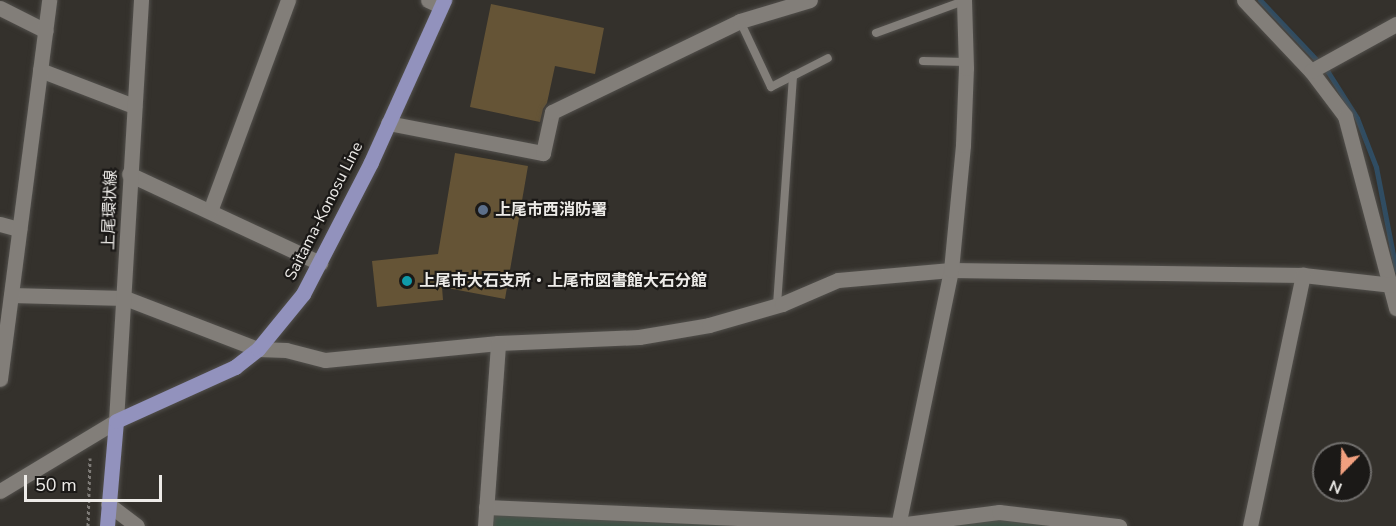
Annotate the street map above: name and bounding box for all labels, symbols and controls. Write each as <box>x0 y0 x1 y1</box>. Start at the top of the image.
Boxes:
street label: Saitama-Konosu Line <box>281 139 367 283</box>
street label: 上尾環状線 <box>99 170 121 250</box>
place label: 上尾市西消防署 <box>495 200 607 220</box>
marker: 上尾市西消防署 <box>476 203 490 217</box>
place label: 上尾市大石支所・上尾市図書館大石分館 <box>419 271 707 291</box>
marker: 上尾市大石支所・上尾市図書館大石分館 <box>400 274 414 288</box>
north arrow <box>1312 442 1372 502</box>
scale bar <box>27 463 165 501</box>
text: 50 m <box>35 473 77 497</box>
text: N <box>1326 474 1346 499</box>

